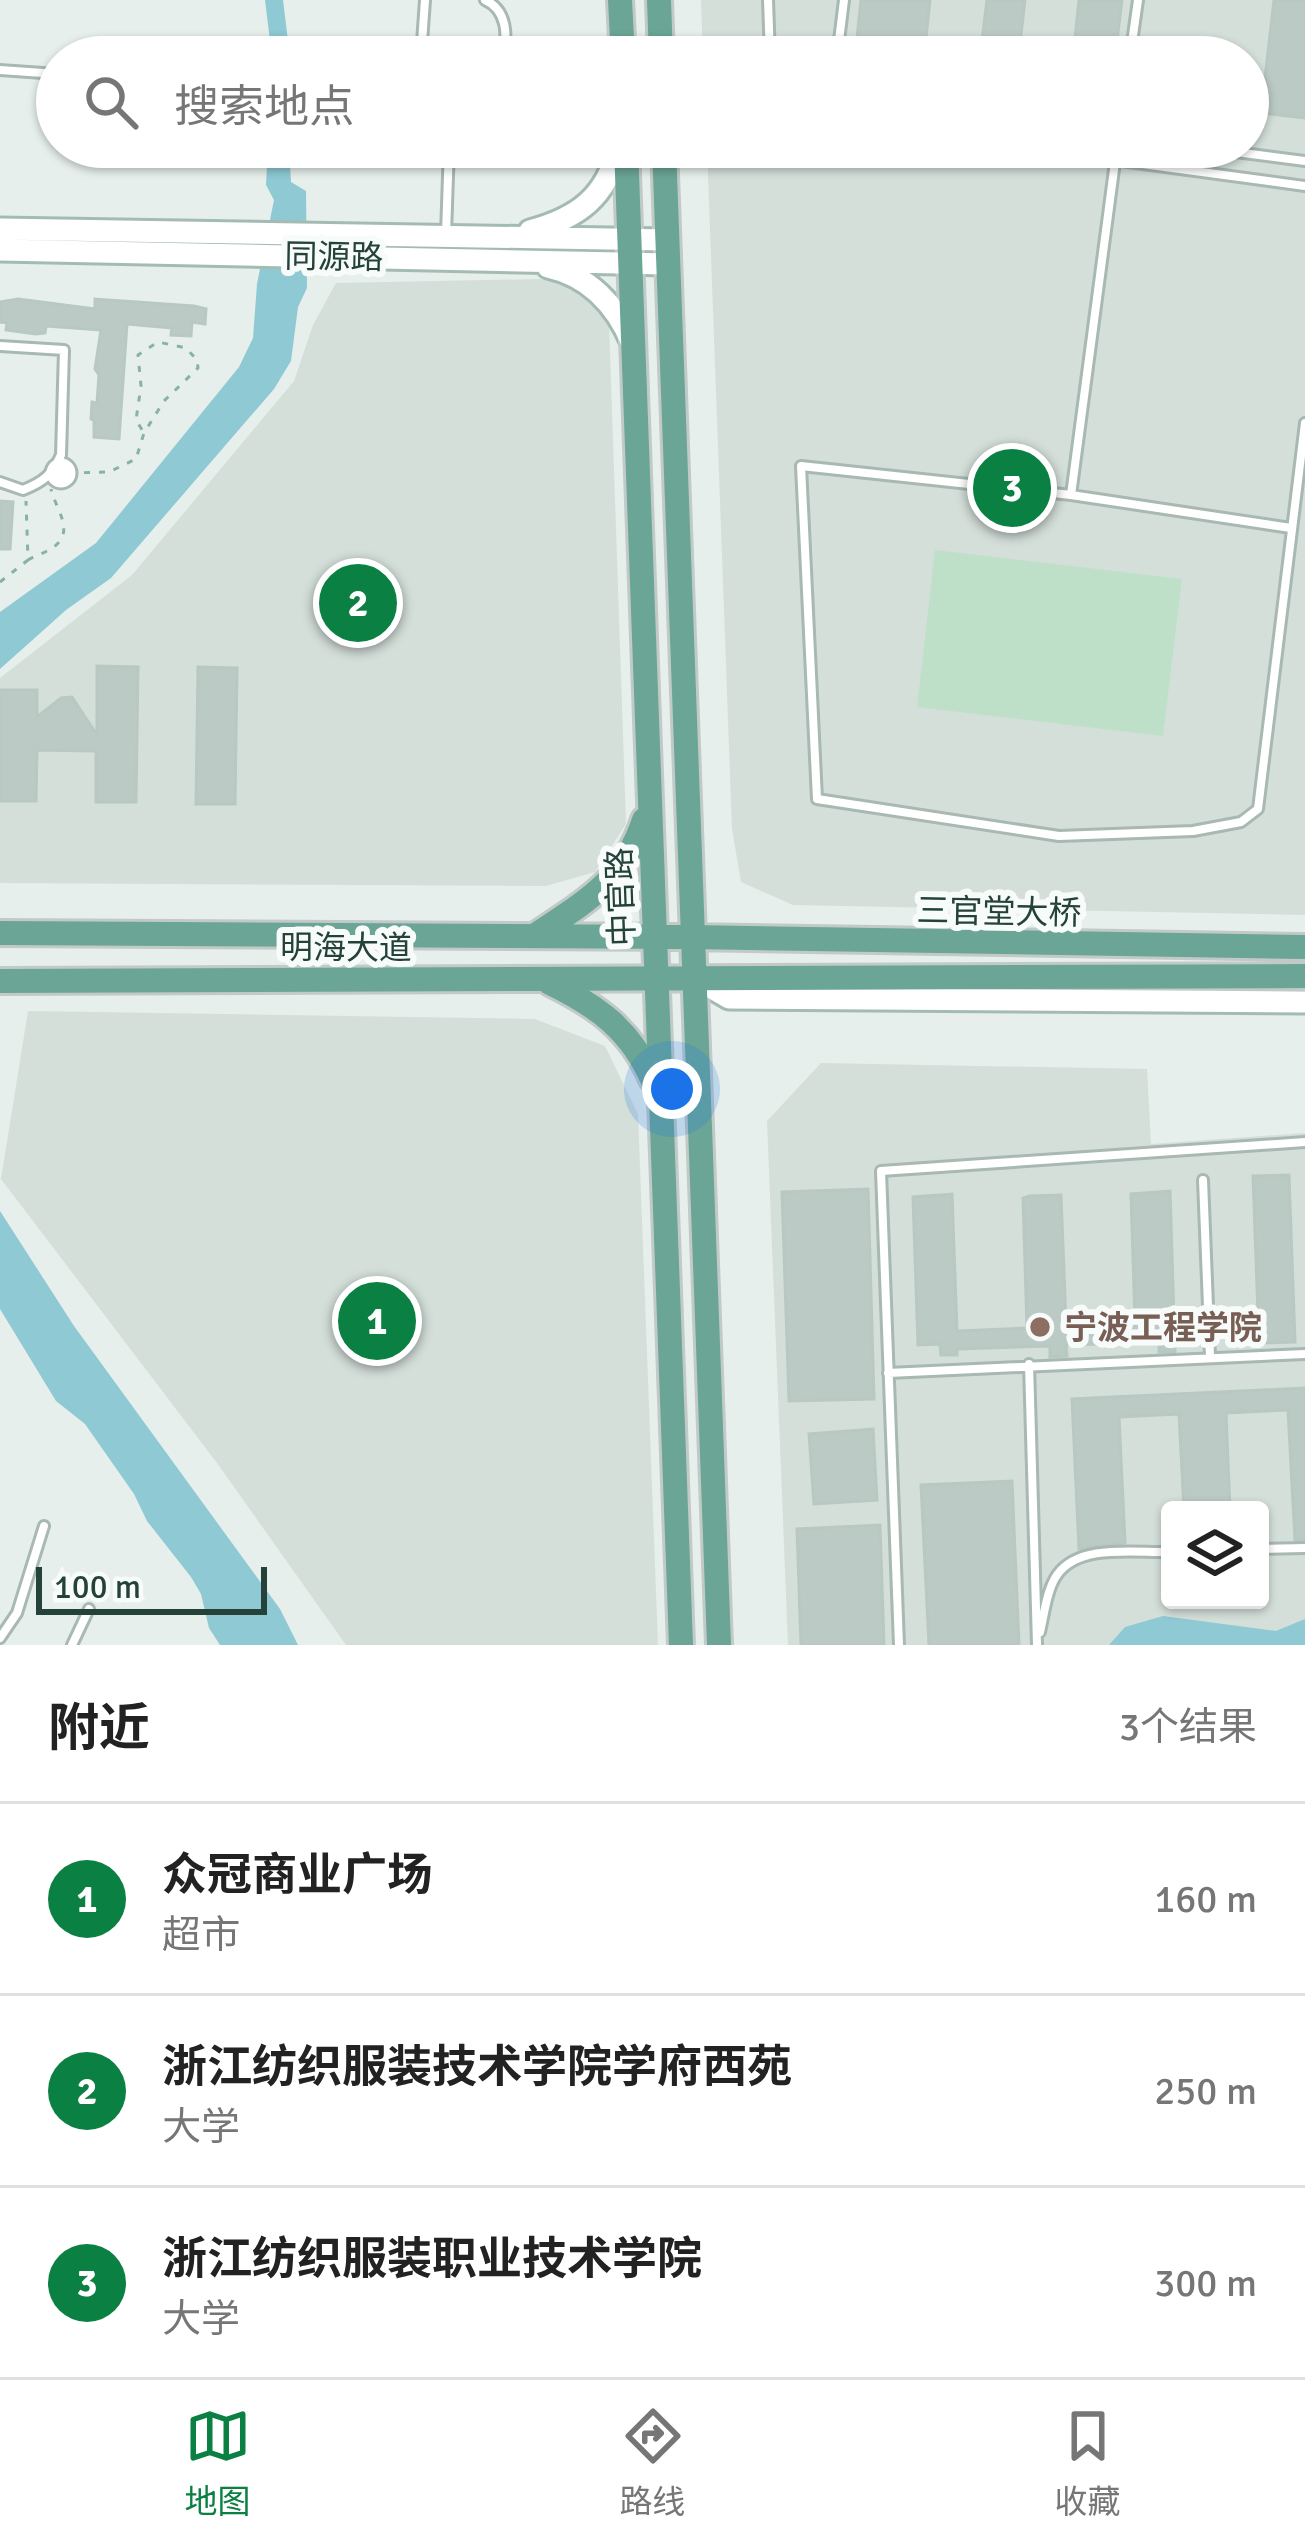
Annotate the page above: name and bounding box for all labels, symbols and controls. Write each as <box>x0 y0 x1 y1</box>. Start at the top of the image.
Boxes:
search box <box>36 36 1269 168</box>
icon: search <box>78 69 144 135</box>
text: 搜索地点 <box>174 80 354 135</box>
street label: 同源路 <box>284 236 384 279</box>
pin: 3 <box>973 443 1051 533</box>
pin: 2 <box>319 558 397 648</box>
street label: 中官路 <box>599 847 644 947</box>
street label: 三官堂大桥 <box>916 891 1082 934</box>
street label: 明海大道 <box>280 928 412 969</box>
your location <box>642 1059 702 1119</box>
pin: 1 <box>338 1276 416 1366</box>
place label: 宁波工程学院 <box>1064 1308 1262 1349</box>
marker: 宁波工程学院 <box>1027 1314 1053 1340</box>
map controls <box>1161 1501 1269 1609</box>
button: layers <box>1161 1501 1269 1609</box>
scale bar <box>36 1561 267 1614</box>
text: 100 m <box>54 1567 141 1608</box>
text: 附近 <box>48 1697 150 1760</box>
text: 3个结果 <box>1119 1703 1257 1751</box>
text: 众冠商业广场 <box>162 1848 432 1903</box>
text: 1 <box>76 1875 98 1923</box>
text: 160 m <box>1154 1875 1257 1923</box>
text: 超市 <box>162 1911 240 1959</box>
text: 浙江纺织服装技术学院学府西苑 <box>162 2040 792 2095</box>
text: 2 <box>76 2067 98 2115</box>
text: 250 m <box>1154 2067 1257 2115</box>
text: 大学 <box>162 2103 240 2151</box>
text: 浙江纺织服装职业技术学院 <box>162 2232 702 2287</box>
text: 3 <box>76 2259 98 2307</box>
text: 300 m <box>1154 2259 1257 2307</box>
text: 大学 <box>162 2295 240 2343</box>
tab: 地图 <box>185 2403 251 2523</box>
tab: 路线 <box>620 2403 686 2523</box>
tab: 收藏 <box>1055 2403 1121 2523</box>

